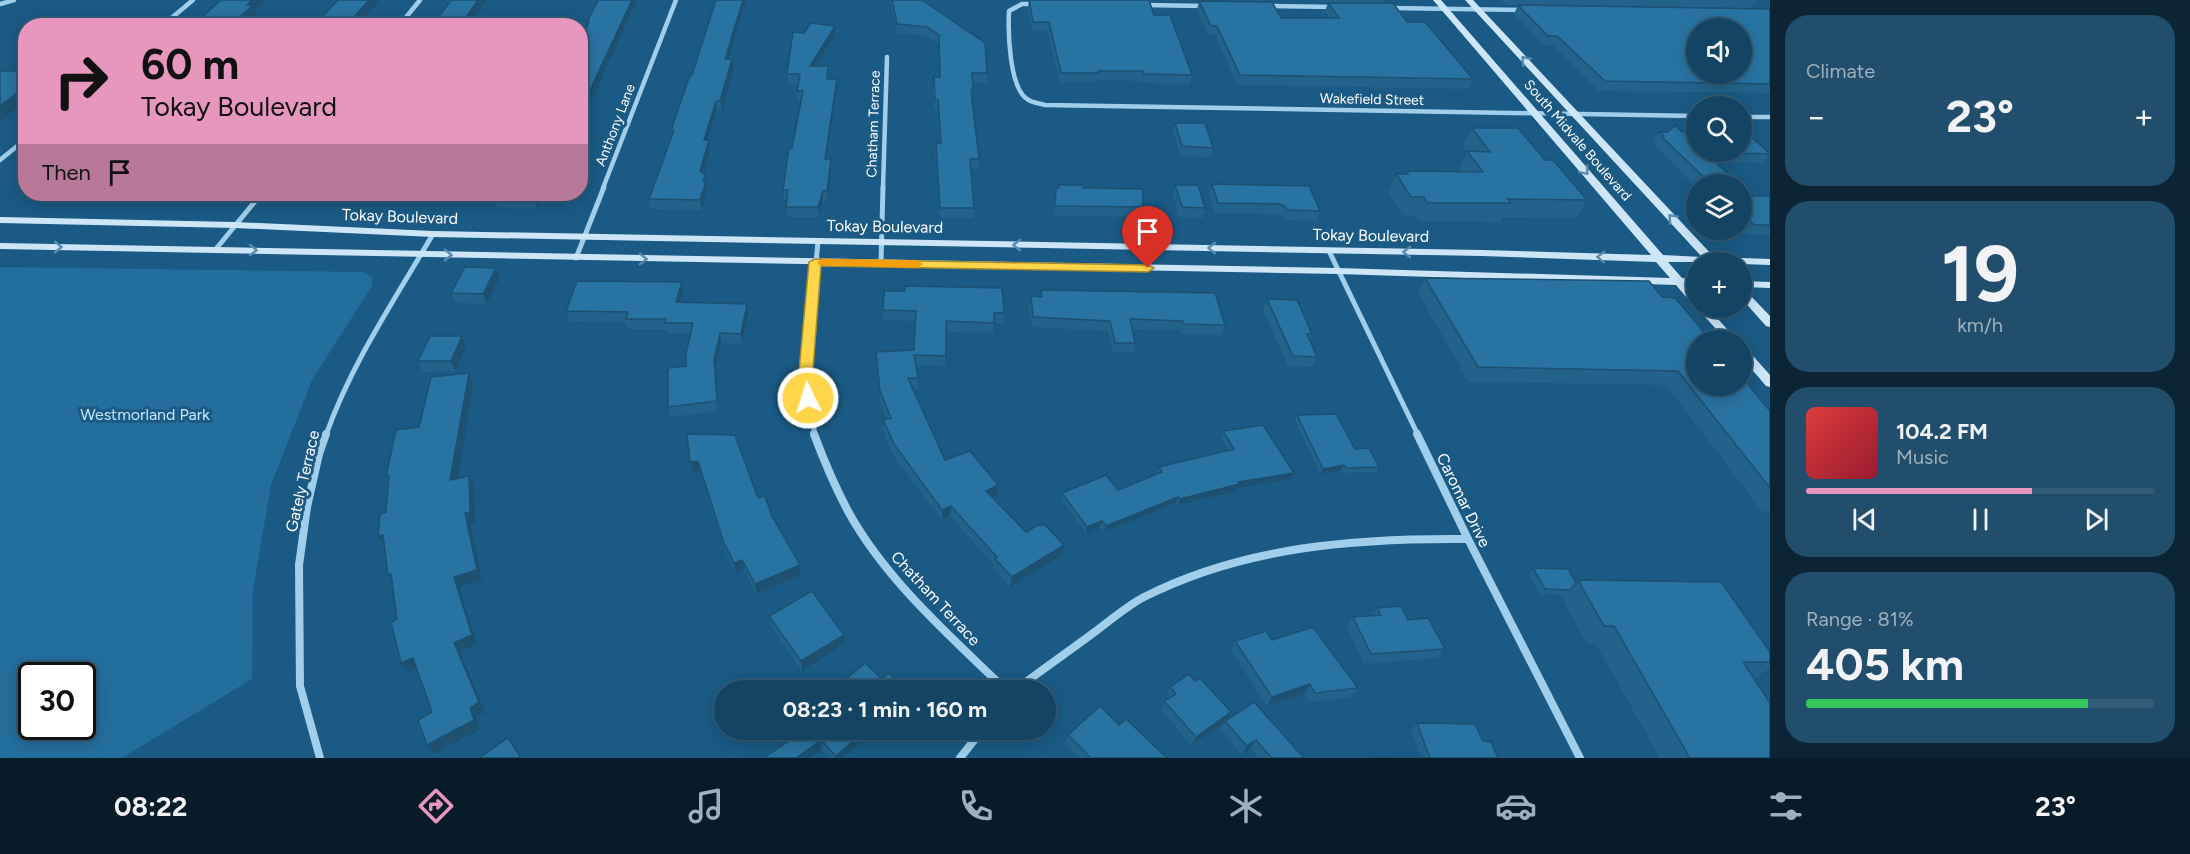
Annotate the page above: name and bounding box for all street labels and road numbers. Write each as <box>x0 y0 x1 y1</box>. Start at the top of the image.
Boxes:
street label: Chatham Terrace <box>863 70 884 178</box>
street label: South Midvale Boulevard <box>1520 76 1635 204</box>
street label: Anthony Lane <box>592 81 639 169</box>
street label: Wakefield Street <box>1320 90 1424 109</box>
street label: Tokay Boulevard <box>342 205 458 228</box>
street label: Tokay Boulevard <box>827 216 943 237</box>
street label: Tokay Boulevard <box>1313 225 1429 246</box>
street label: Gately Terrace <box>282 428 323 534</box>
street label: Caromar Drive <box>1433 450 1495 551</box>
street label: Chatham Terrace <box>887 547 984 650</box>

